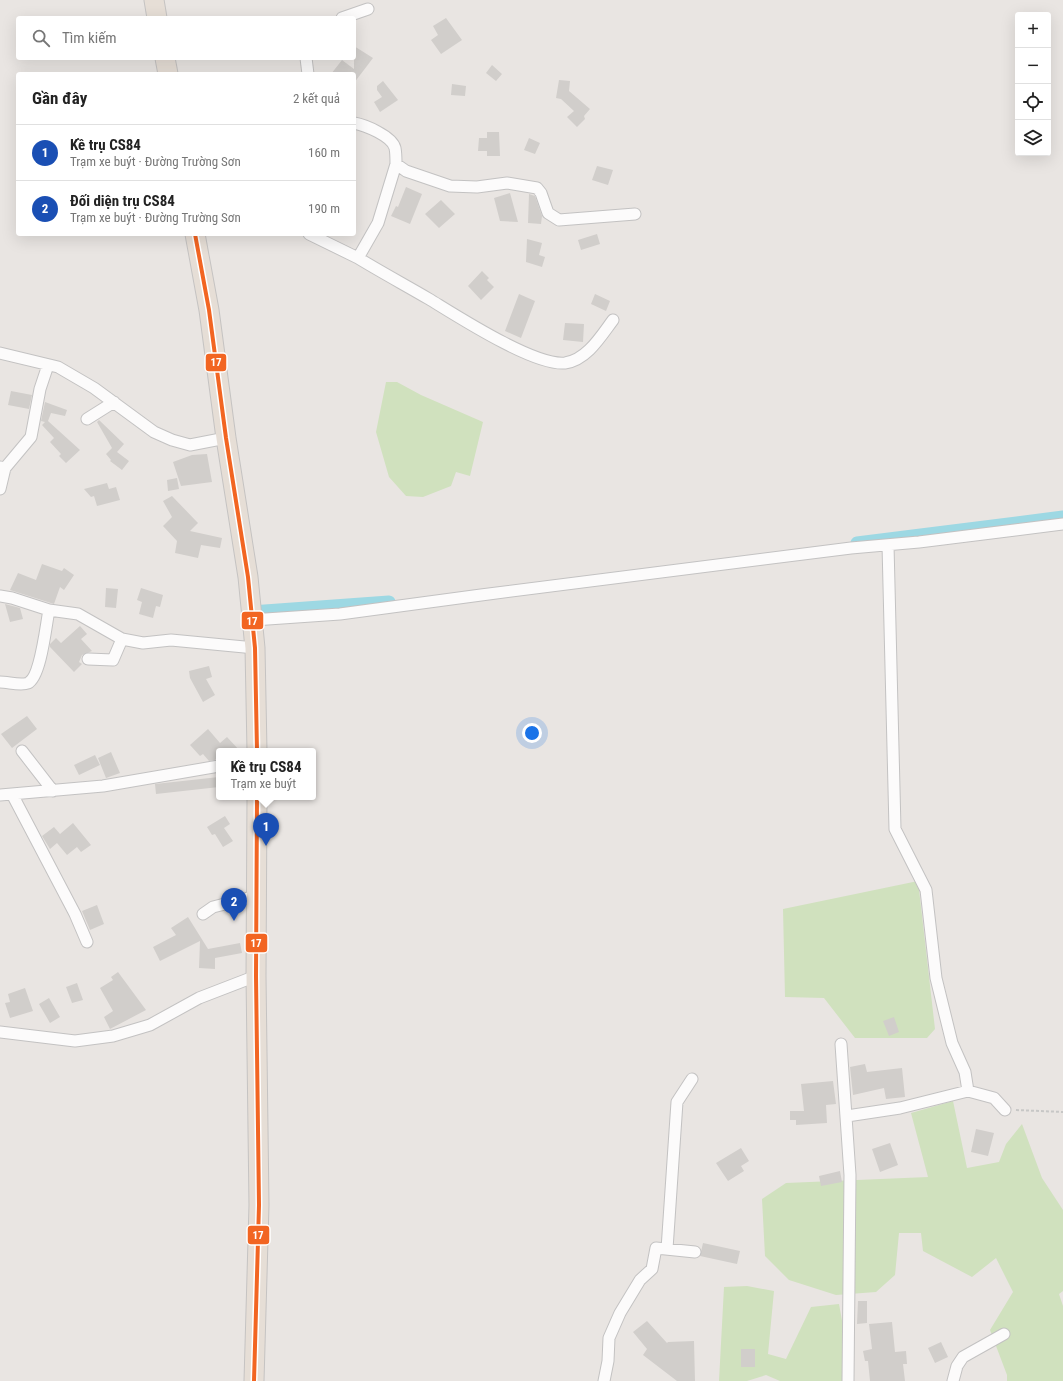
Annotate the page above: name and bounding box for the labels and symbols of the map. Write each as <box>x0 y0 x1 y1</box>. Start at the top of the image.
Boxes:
line badge: 17 <box>205 353 227 372</box>
text: 17 <box>210 356 222 369</box>
line badge: 17 <box>241 611 264 630</box>
text: 17 <box>246 615 258 628</box>
your location <box>522 723 542 743</box>
pin: 1 <box>253 813 279 846</box>
pin: 2 <box>221 888 247 921</box>
line badge: 17 <box>245 933 268 953</box>
text: 17 <box>250 937 262 950</box>
line badge: 17 <box>247 1225 270 1245</box>
text: 17 <box>252 1229 264 1242</box>

